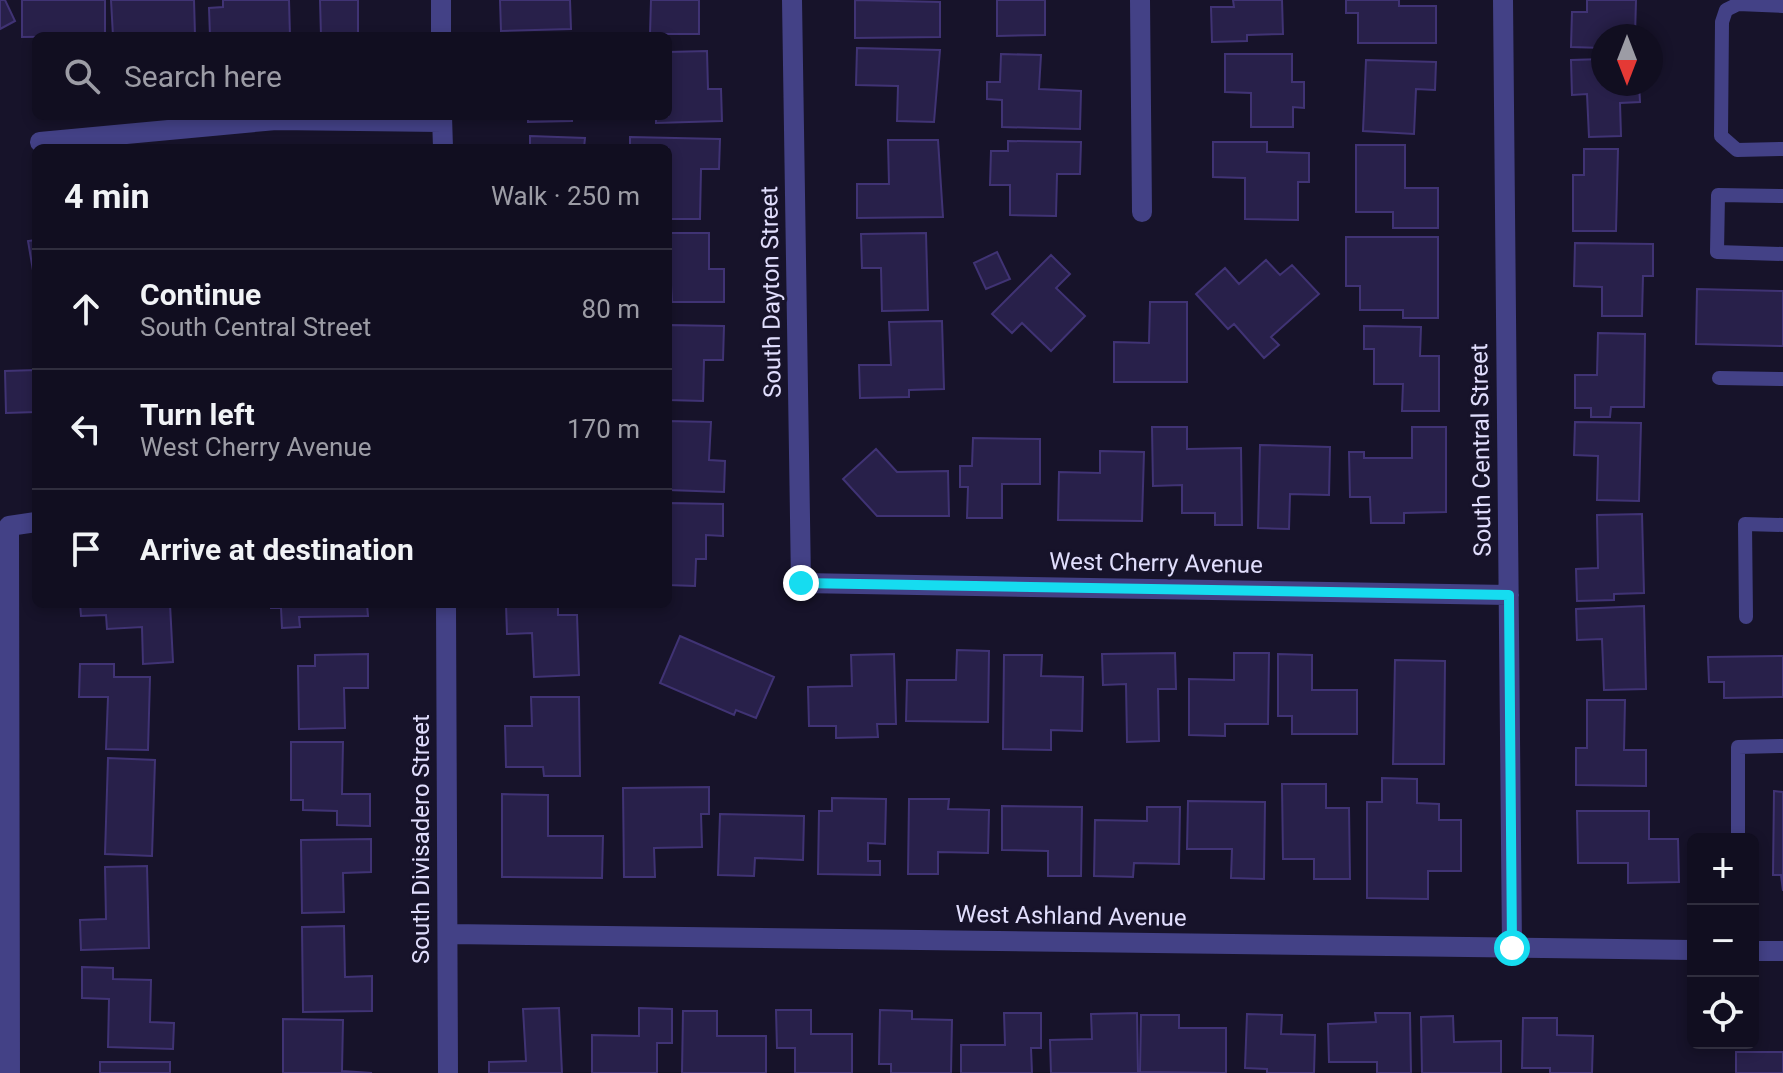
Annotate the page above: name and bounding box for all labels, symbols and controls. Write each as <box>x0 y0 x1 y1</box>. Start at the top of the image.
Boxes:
north arrow <box>1591 24 1663 96</box>
search box <box>32 32 672 120</box>
icon: search <box>60 54 104 98</box>
text: Search here <box>124 59 282 94</box>
text: 4 min <box>64 176 149 216</box>
text: Walk · 250 m <box>491 181 640 211</box>
street label: South Dayton Street <box>755 186 787 398</box>
text: Continue <box>140 277 261 312</box>
icon: ahead <box>64 287 108 331</box>
text: 80 m <box>582 294 640 324</box>
text: South Central Street <box>140 312 371 342</box>
street label: South Central Street <box>1465 343 1497 557</box>
text: Turn left <box>140 397 255 432</box>
icon: left <box>64 407 108 451</box>
text: 170 m <box>567 414 640 444</box>
text: West Cherry Avenue <box>140 432 372 462</box>
icon: arrive <box>64 527 108 571</box>
text: Arrive at destination <box>140 532 414 567</box>
street label: West Cherry Avenue <box>1049 547 1263 579</box>
route end <box>783 565 819 601</box>
street label: South Divisadero Street <box>407 714 435 964</box>
map controls <box>1687 833 1759 1049</box>
button: + <box>1687 833 1759 905</box>
street label: West Ashland Avenue <box>955 900 1187 932</box>
button: − <box>1687 905 1759 977</box>
route start <box>1494 930 1530 966</box>
button: locate <box>1687 977 1759 1049</box>

